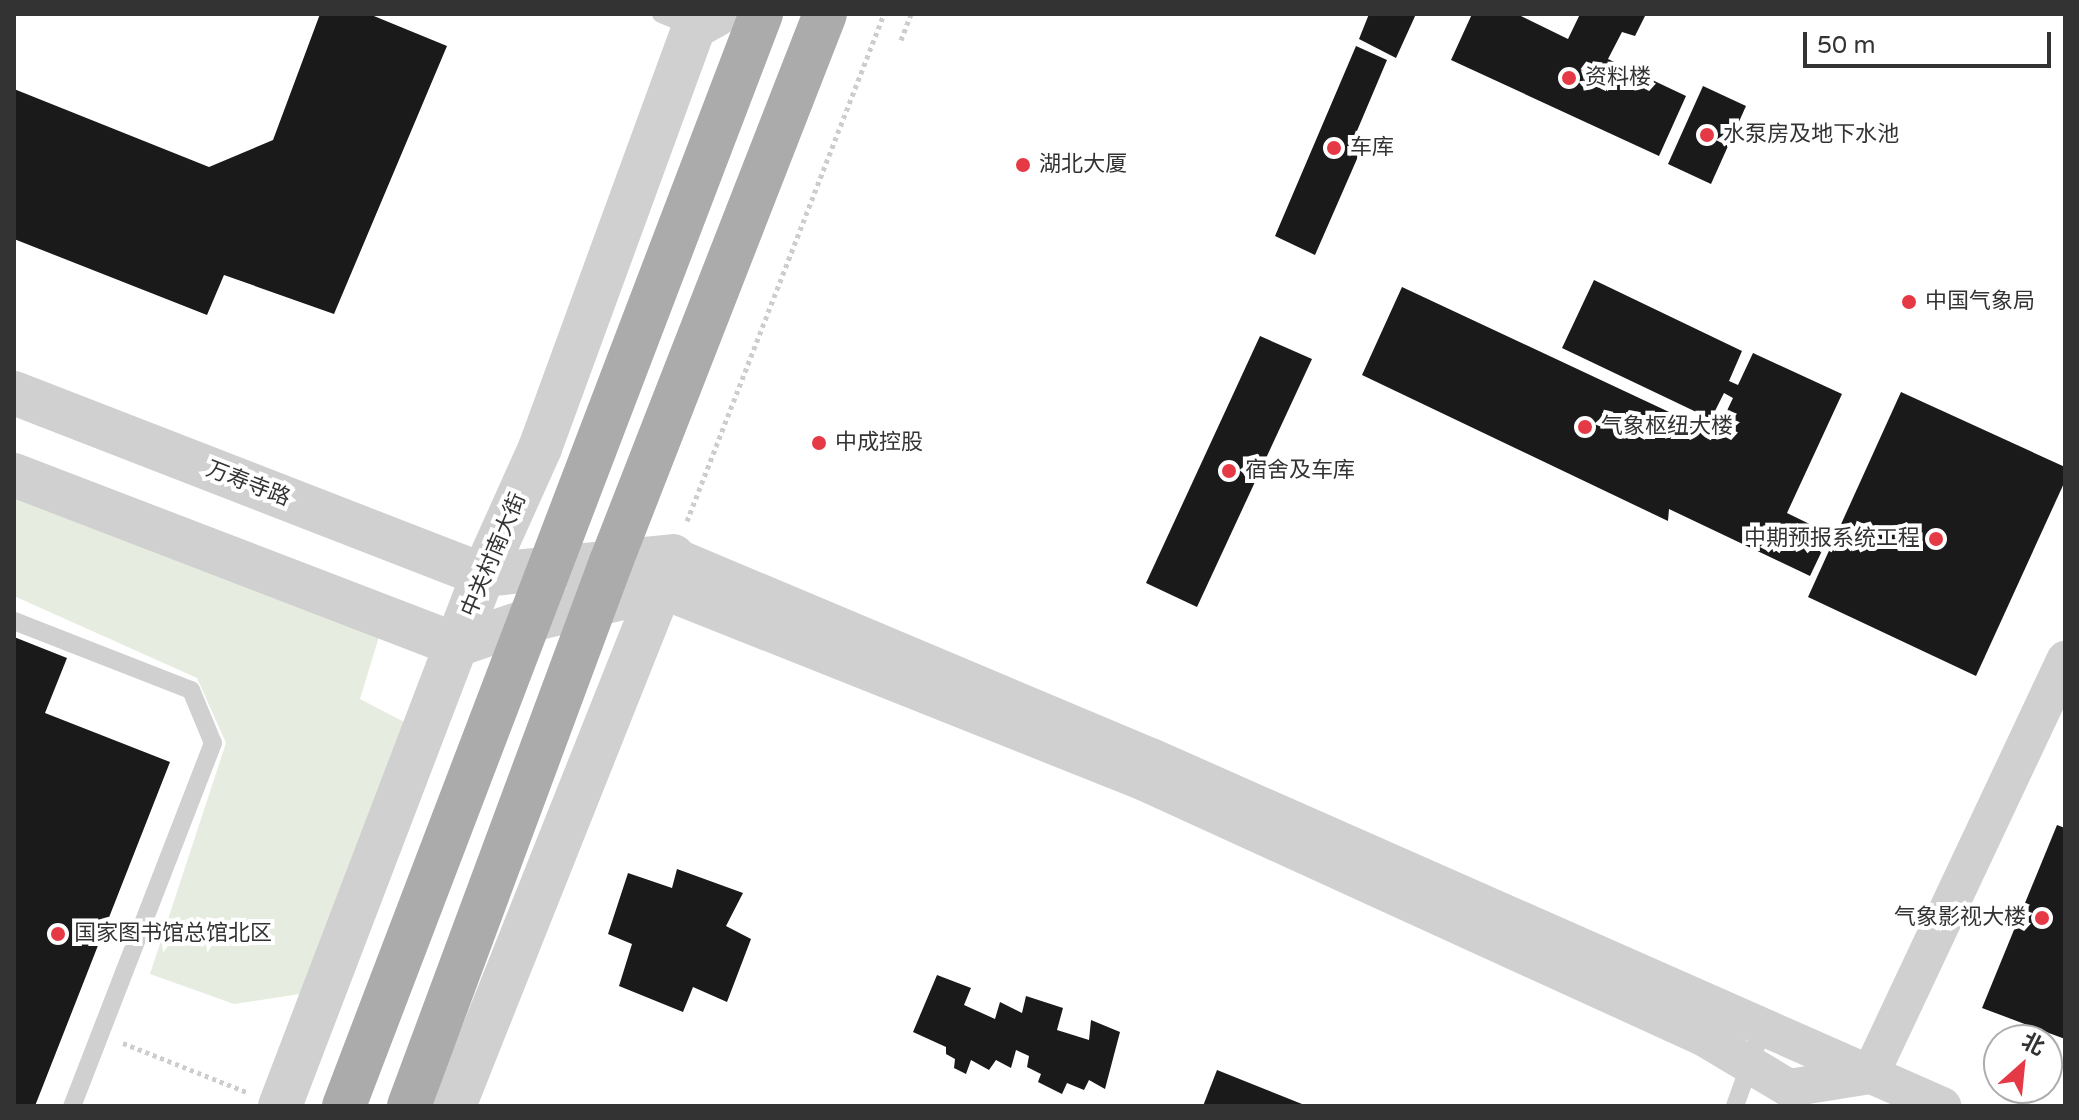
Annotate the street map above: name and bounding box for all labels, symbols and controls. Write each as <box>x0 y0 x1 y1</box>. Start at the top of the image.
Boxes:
scale bar <box>1807 16 2055 66</box>
text: 50 m <box>1817 31 1875 60</box>
place label: 资料楼 <box>1585 65 1651 91</box>
marker: 资料楼 <box>1560 69 1578 87</box>
place label: 水泵房及地下水池 <box>1723 122 1899 148</box>
marker: 水泵房及地下水池 <box>1698 126 1716 144</box>
place label: 车库 <box>1350 135 1394 161</box>
marker: 车库 <box>1325 139 1343 157</box>
place label: 湖北大厦 <box>1039 152 1127 178</box>
marker: 湖北大厦 <box>1014 156 1032 174</box>
place label: 中国气象局 <box>1925 289 2035 315</box>
marker: 中国气象局 <box>1900 293 1918 311</box>
place label: 气象枢纽大楼 <box>1601 414 1733 440</box>
marker: 气象枢纽大楼 <box>1576 418 1594 436</box>
place label: 中成控股 <box>835 430 923 456</box>
marker: 中成控股 <box>810 434 828 452</box>
street label: 万寿寺路 <box>202 456 294 512</box>
place label: 宿舍及车库 <box>1245 458 1355 484</box>
marker: 宿舍及车库 <box>1220 462 1238 480</box>
street label: 中关村南大街 <box>456 489 532 621</box>
place label: 中期预报系统工程 <box>1744 526 1920 552</box>
marker: 中期预报系统工程 <box>1927 530 1945 548</box>
place label: 气象影视大楼 <box>1894 905 2026 931</box>
marker: 气象影视大楼 <box>2033 909 2051 927</box>
place label: 国家图书馆总馆北区 <box>74 921 272 947</box>
marker: 国家图书馆总馆北区 <box>49 925 67 943</box>
north arrow <box>1983 1024 2063 1104</box>
text: 北 <box>2017 1028 2049 1061</box>

